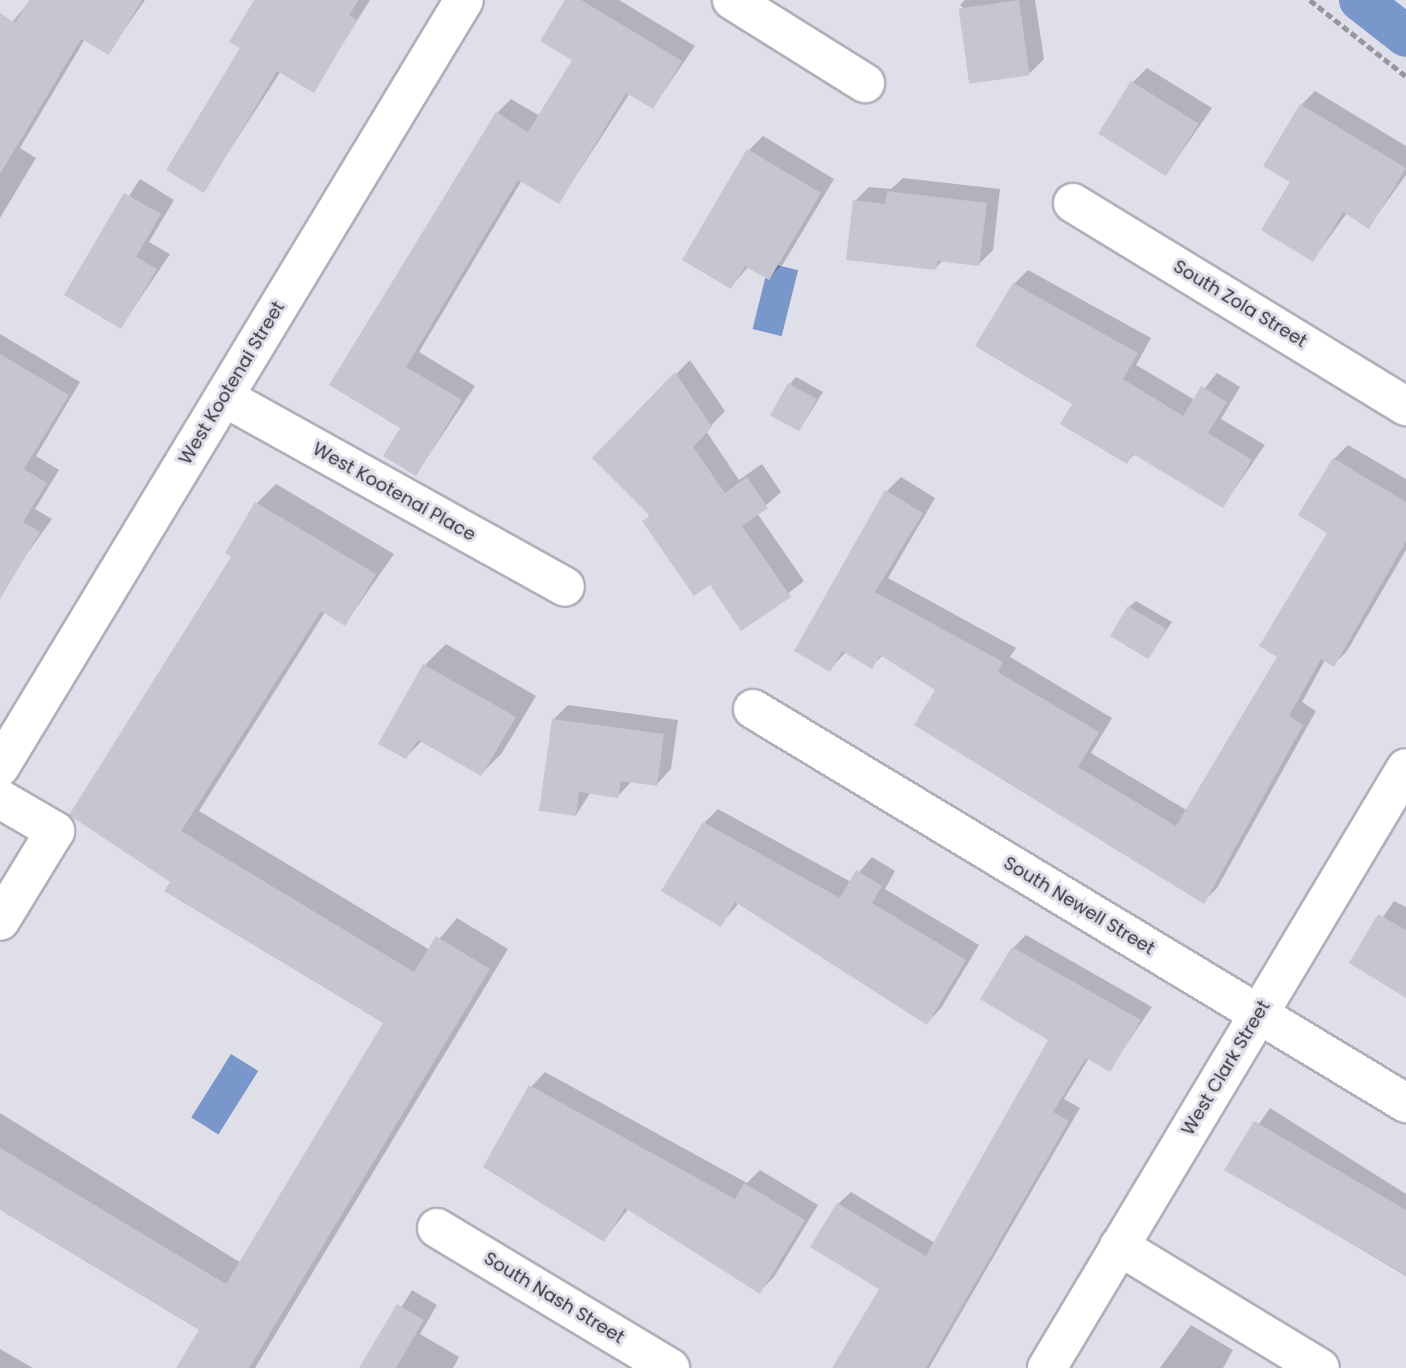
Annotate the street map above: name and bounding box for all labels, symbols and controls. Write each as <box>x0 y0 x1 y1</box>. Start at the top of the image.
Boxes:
street label: South Zola Street <box>1169 256 1311 352</box>
street label: West Kootenai Street <box>175 297 289 469</box>
street label: West Kootenai Place <box>309 438 479 546</box>
street label: South Newell Street <box>999 852 1159 960</box>
street label: West Clark Street <box>1177 997 1275 1139</box>
street label: South Nash Street <box>480 1248 628 1348</box>

